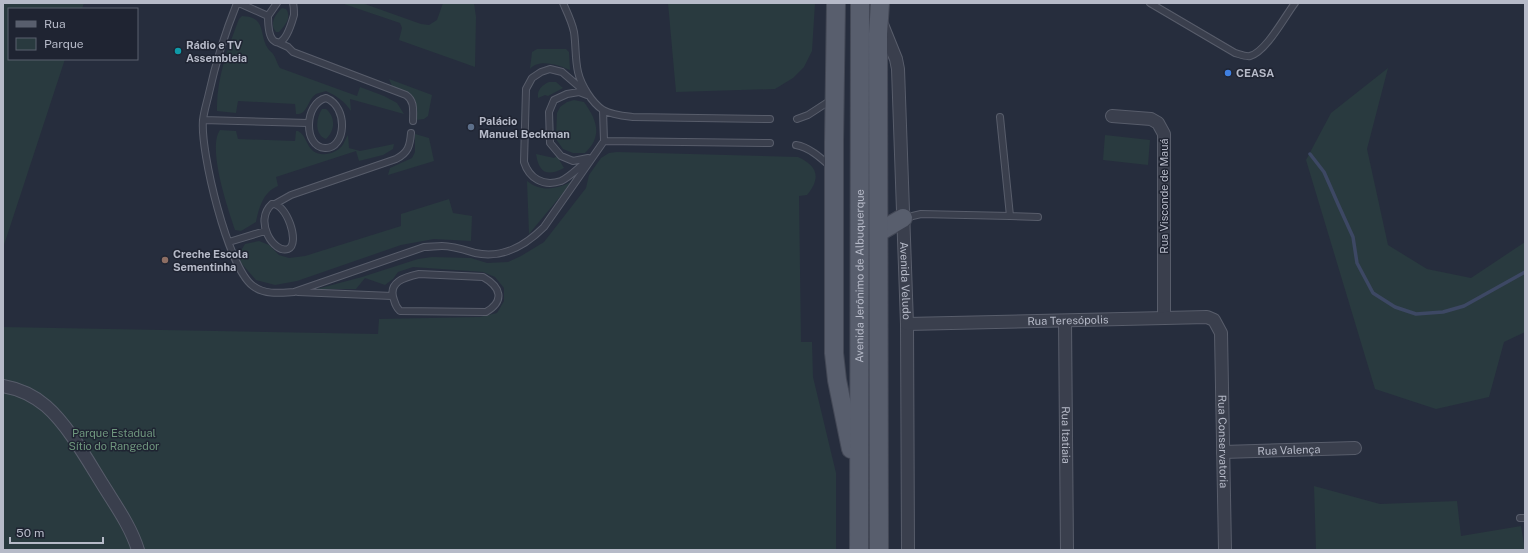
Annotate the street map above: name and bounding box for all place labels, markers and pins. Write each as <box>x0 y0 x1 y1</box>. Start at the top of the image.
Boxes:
place label: Rádio e TV Assembleia <box>186 39 247 64</box>
marker: Rádio e TV Assembleia <box>173 46 183 56</box>
place label: CEASA <box>1236 67 1274 79</box>
marker: CEASA <box>1223 68 1233 78</box>
place label: Palácio Manuel Beckman <box>479 115 570 140</box>
marker: Palácio Manuel Beckman <box>466 122 476 132</box>
place label: Creche Escola Sementinha <box>173 248 248 273</box>
marker: Creche Escola Sementinha <box>160 255 170 265</box>

